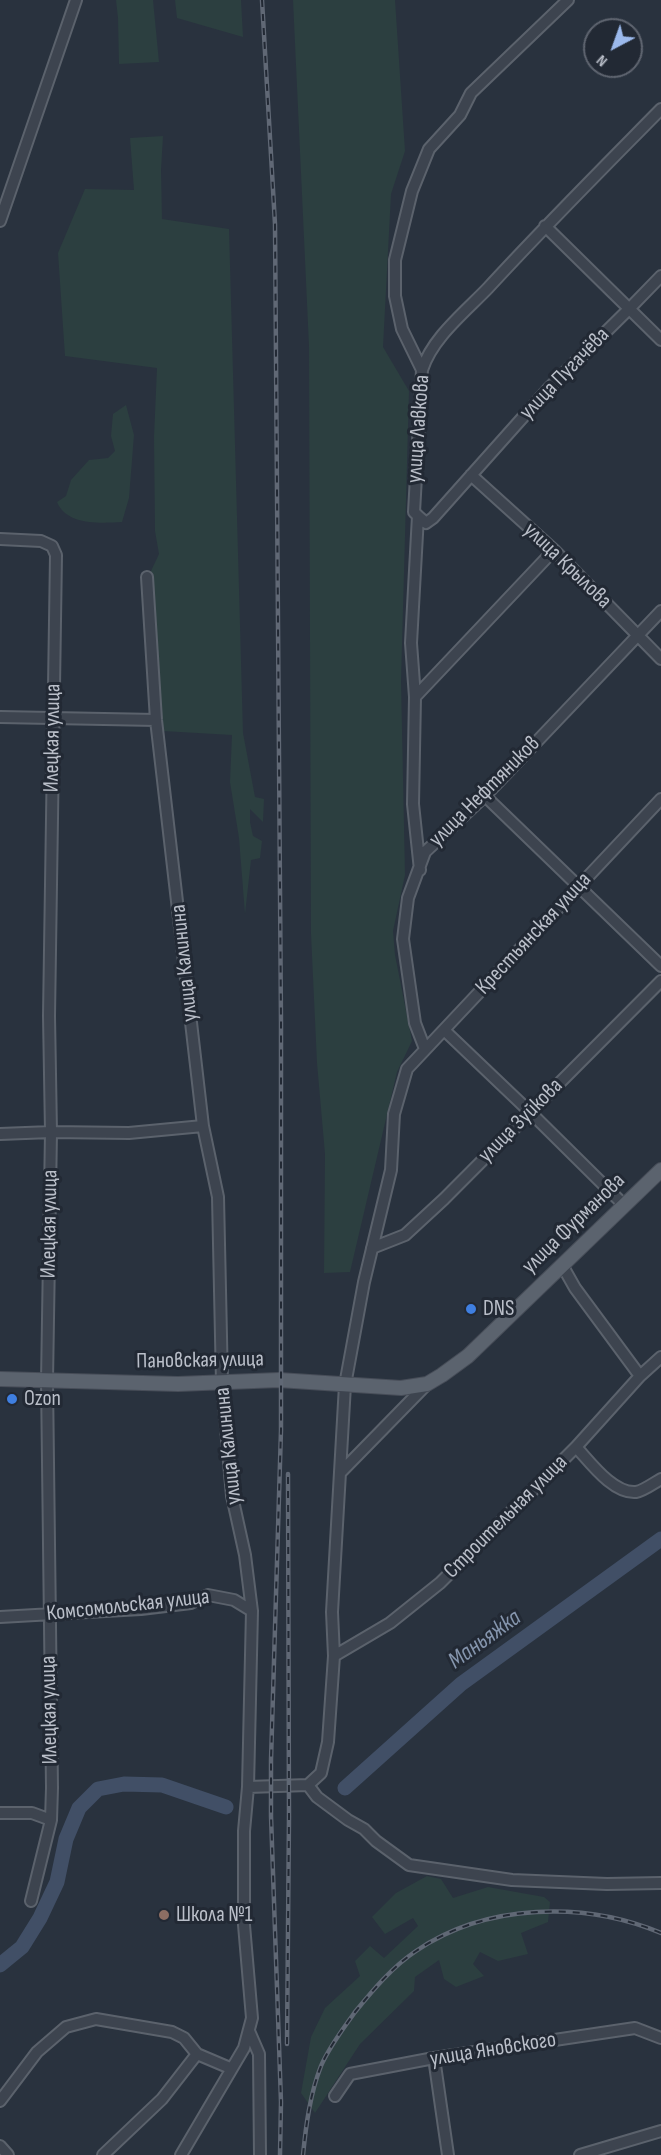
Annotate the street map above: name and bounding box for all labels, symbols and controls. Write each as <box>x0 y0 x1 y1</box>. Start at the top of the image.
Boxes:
north arrow <box>583 18 643 78</box>
text: N <box>593 50 612 70</box>
street label: улица Пугачёва <box>515 322 615 426</box>
street label: улица Лавкова <box>402 374 436 484</box>
street label: улица Крылова <box>517 517 617 615</box>
street label: Илецкая улица <box>39 683 67 793</box>
street label: улица Нефтяников <box>424 731 546 853</box>
street label: Крестьянская улица <box>471 867 597 1001</box>
street label: улица Калинина <box>166 903 204 1023</box>
street label: улица Зуйкова <box>473 1073 569 1169</box>
street label: улица Фурманова <box>517 1168 631 1280</box>
street label: Илецкая улица <box>36 1169 64 1279</box>
place label: DNS <box>483 1296 514 1322</box>
marker: DNS <box>464 1302 478 1316</box>
street label: Пановская улица <box>136 1347 264 1375</box>
place label: Ozon <box>24 1386 61 1412</box>
street label: улица Калинина <box>210 1386 248 1506</box>
marker: Ozon <box>5 1392 19 1406</box>
street label: Строительная улица <box>439 1450 573 1584</box>
street label: Комсомольская улица <box>45 1584 211 1628</box>
water label: Маньяжка <box>443 1604 527 1676</box>
street label: Илецкая улица <box>36 1655 64 1765</box>
place label: Школа №1 <box>176 1902 253 1928</box>
marker: Школа №1 <box>157 1908 171 1922</box>
street label: улица Яновского <box>428 2027 558 2073</box>

